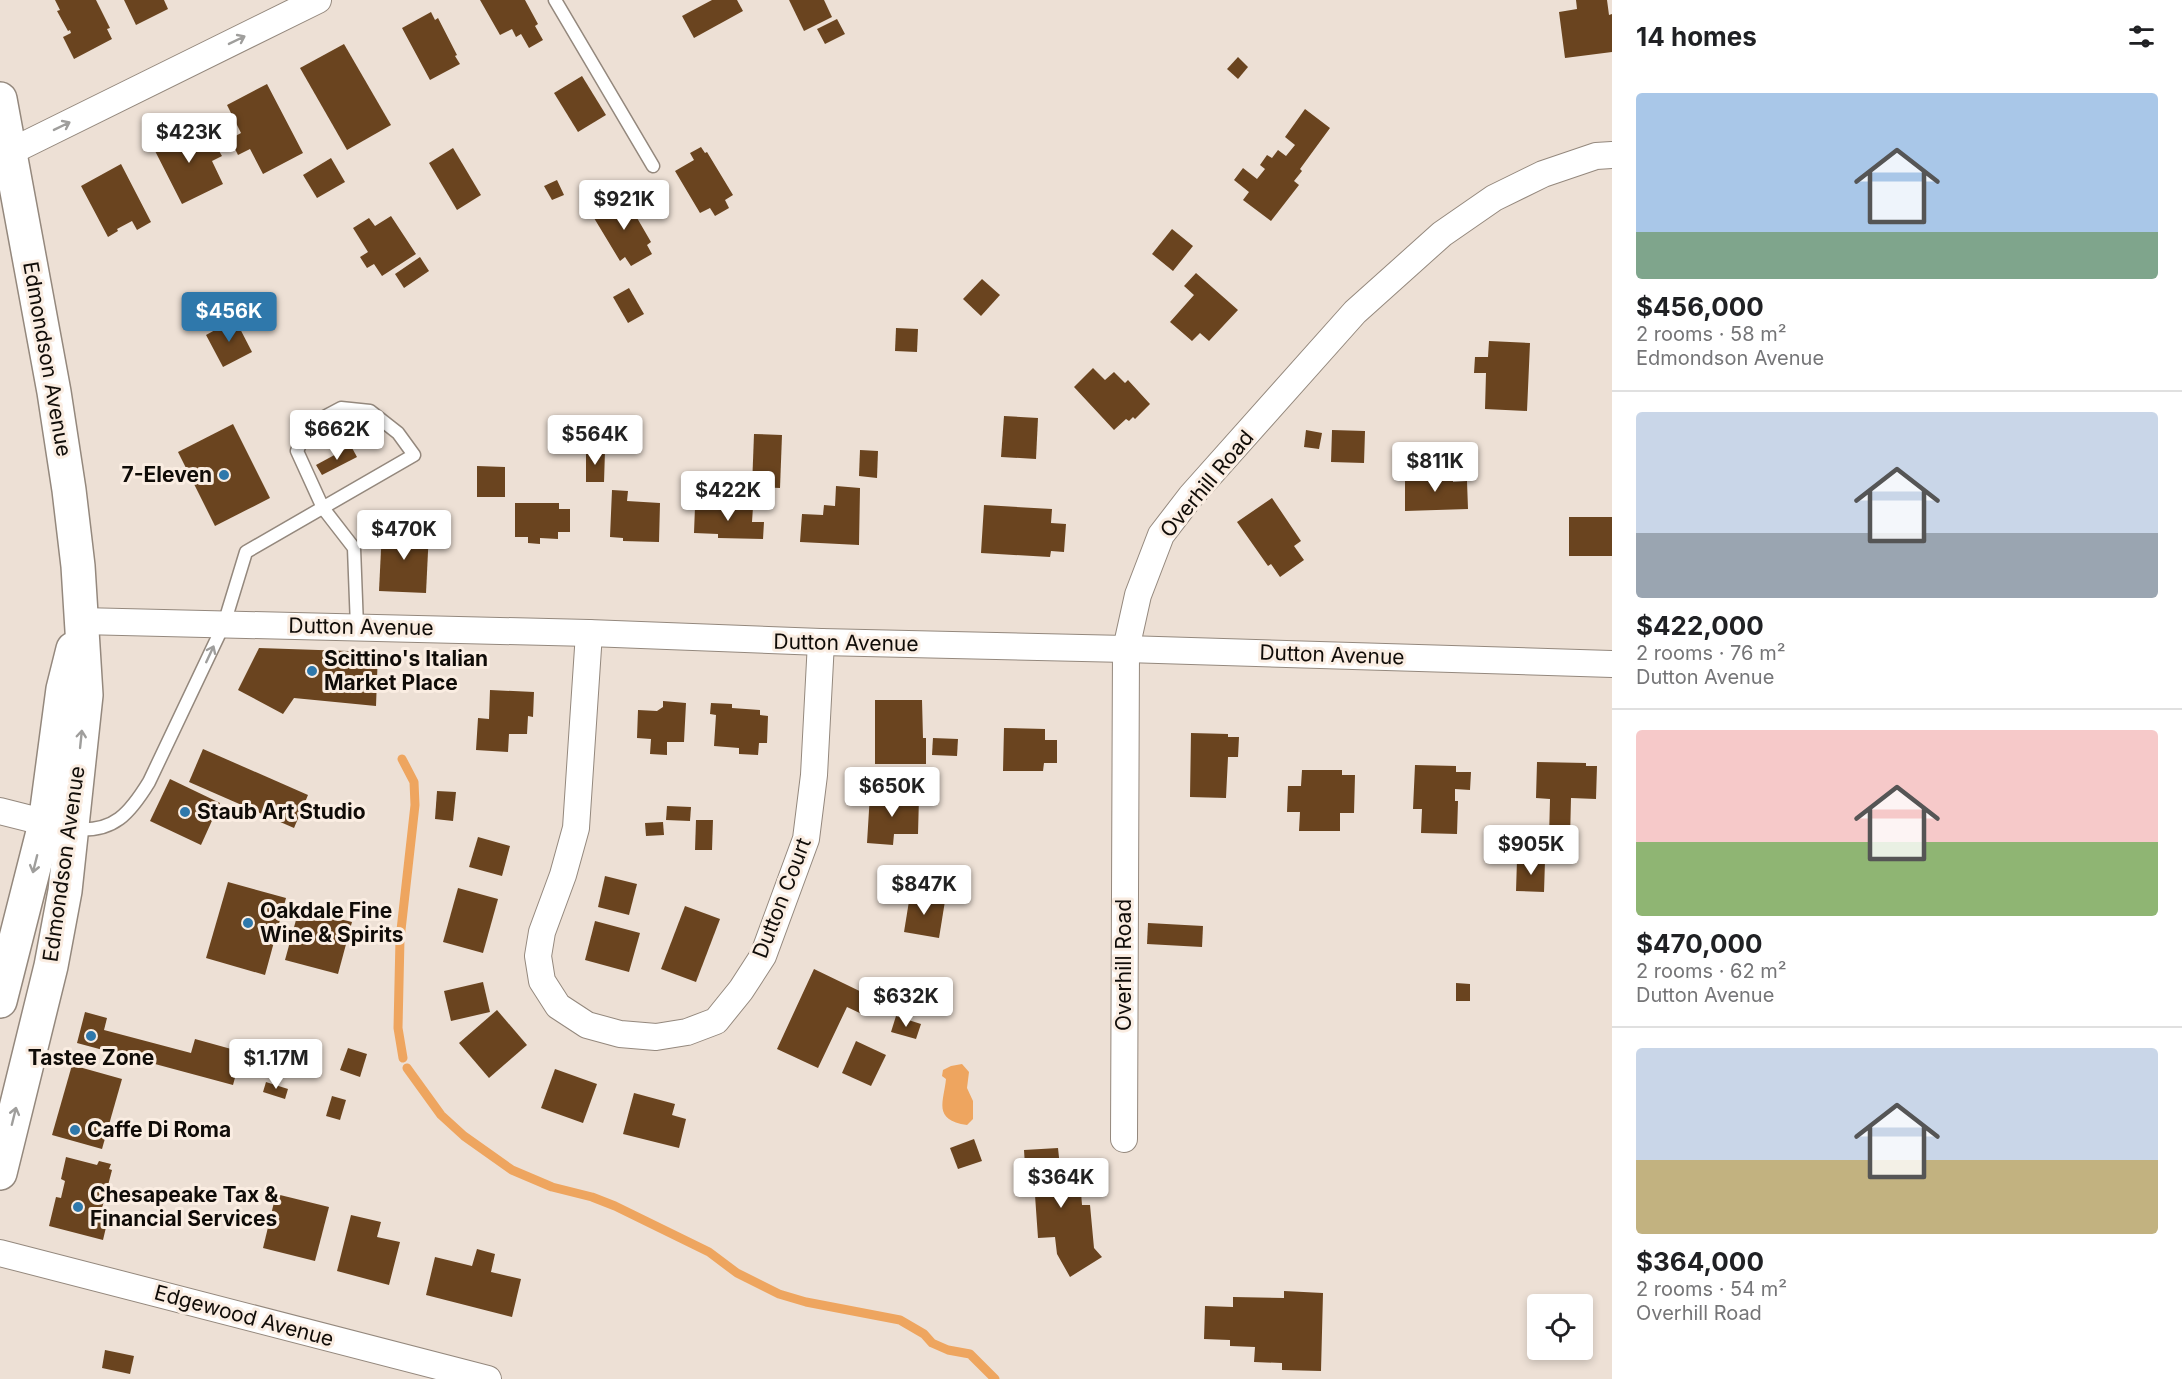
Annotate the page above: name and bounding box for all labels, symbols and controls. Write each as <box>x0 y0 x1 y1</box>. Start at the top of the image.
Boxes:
icon: filters <box>2125 20 2158 53</box>
text: 14 homes <box>1636 21 1757 52</box>
one-way arrow <box>227 33 245 45</box>
pin: $423K <box>147 113 231 164</box>
one-way arrow <box>53 120 70 132</box>
text: $423K <box>156 120 222 144</box>
icon: home <box>1843 132 1951 240</box>
pin: $921K <box>582 180 666 231</box>
text: $921K <box>593 187 655 211</box>
street label: Edmondson Avenue <box>18 259 77 458</box>
text: $456,000 <box>1636 291 1764 322</box>
pin: $456K <box>187 292 271 343</box>
text: $456K <box>196 299 262 323</box>
text: 2 rooms · 58 m² <box>1636 322 1787 346</box>
text: Edmondson Avenue <box>1636 346 1824 370</box>
pin: $662K <box>295 410 379 461</box>
pin: $564K <box>553 415 637 466</box>
text: $662K <box>304 417 370 441</box>
text: $564K <box>562 422 628 446</box>
street label: Overhill Road <box>1155 425 1259 542</box>
pin: $811K <box>1393 442 1477 493</box>
text: $811K <box>1406 449 1464 473</box>
icon: home <box>1843 451 1951 559</box>
place label: 7-Eleven <box>122 462 212 487</box>
marker: 7-Eleven <box>217 468 231 482</box>
pin: $422K <box>686 471 770 522</box>
text: $422K <box>695 478 761 502</box>
pin: $470K <box>362 510 446 561</box>
text: $470K <box>371 517 437 541</box>
text: $422,000 <box>1636 610 1764 641</box>
street label: Dutton Avenue <box>288 613 434 640</box>
street label: Dutton Avenue <box>773 629 919 656</box>
street label: Dutton Avenue <box>1259 639 1405 670</box>
text: 2 rooms · 76 m² <box>1636 641 1785 665</box>
one-way arrow <box>204 646 216 664</box>
place label: Scittino's Italian Market Place <box>324 646 488 695</box>
marker: Scittino's Italian Market Place <box>305 664 319 678</box>
text: Dutton Avenue <box>1636 665 1774 689</box>
one-way arrow <box>76 729 87 749</box>
street label: Edmondson Avenue <box>37 764 90 963</box>
pin: $650K <box>850 767 934 818</box>
icon: home <box>1843 769 1951 877</box>
text: $650K <box>859 774 925 798</box>
place label: Staub Art Studio <box>197 799 366 824</box>
marker: Staub Art Studio <box>178 805 192 819</box>
pin: $905K <box>1489 825 1573 876</box>
text: $905K <box>1498 832 1564 856</box>
street label: Dutton Court <box>747 834 816 962</box>
one-way arrow <box>28 854 40 873</box>
pin: $847K <box>882 865 966 916</box>
text: $847K <box>891 872 957 896</box>
place label: Oakdale Fine Wine & Spirits <box>260 898 404 947</box>
street label: Overhill Road <box>1111 899 1136 1031</box>
marker: Oakdale Fine Wine & Spirits <box>241 916 255 930</box>
text: $470,000 <box>1636 928 1763 959</box>
text: 2 rooms · 62 m² <box>1636 959 1787 983</box>
pin: $632K <box>864 977 948 1028</box>
text: Dutton Avenue <box>1636 983 1774 1007</box>
text: $632K <box>873 984 939 1008</box>
marker: Tastee Zone <box>84 1029 98 1043</box>
pin: $1.17M <box>227 1039 325 1090</box>
place label: Tastee Zone <box>28 1045 154 1070</box>
text: $1.17M <box>243 1046 309 1070</box>
icon: home <box>1843 1087 1951 1195</box>
one-way arrow <box>8 1107 20 1126</box>
place label: Caffe Di Roma <box>87 1117 231 1142</box>
marker: Caffe Di Roma <box>68 1123 82 1137</box>
pin: $364K <box>1019 1158 1103 1209</box>
text: $364K <box>1028 1165 1094 1189</box>
place label: Chesapeake Tax & Financial Services <box>90 1182 279 1231</box>
marker: Chesapeake Tax & Financial Services <box>71 1200 85 1214</box>
text: $364,000 <box>1636 1246 1764 1277</box>
text: 2 rooms · 54 m² <box>1636 1277 1787 1301</box>
street label: Edgewood Avenue <box>152 1280 337 1351</box>
map controls <box>1527 1294 1593 1360</box>
button: locate <box>1527 1294 1593 1360</box>
text: Overhill Road <box>1636 1301 1762 1325</box>

